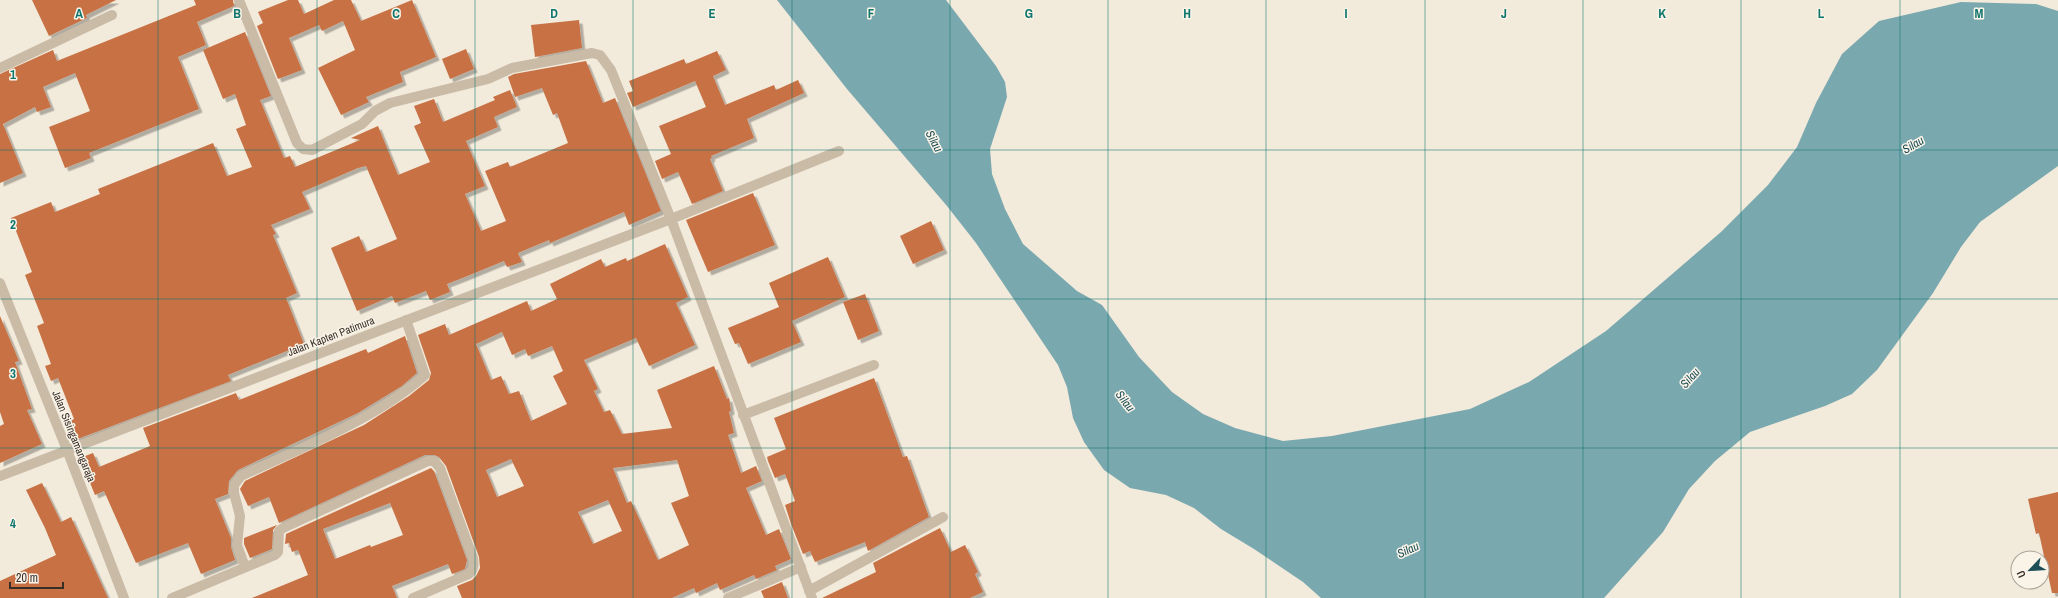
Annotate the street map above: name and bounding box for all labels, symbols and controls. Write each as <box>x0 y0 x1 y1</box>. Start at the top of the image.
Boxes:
text: A <box>75 5 83 22</box>
text: B <box>233 5 241 22</box>
text: C <box>392 5 400 22</box>
text: D <box>550 5 558 22</box>
text: E <box>708 5 716 22</box>
text: F <box>868 5 875 22</box>
text: G <box>1025 5 1033 22</box>
text: H <box>1183 5 1191 22</box>
text: I <box>1345 5 1348 22</box>
text: J <box>1501 5 1507 22</box>
text: K <box>1658 5 1666 22</box>
text: L <box>1818 5 1825 22</box>
text: M <box>1975 5 1984 22</box>
text: 1 <box>10 66 16 83</box>
water label: Silau <box>922 127 947 155</box>
water label: Silau <box>1899 132 1927 158</box>
text: 2 <box>10 216 16 233</box>
street label: Jalan Kapten Patimura <box>286 313 376 359</box>
water label: Silau <box>1677 364 1704 392</box>
text: 3 <box>10 365 16 382</box>
water label: Silau <box>1112 387 1139 415</box>
street label: Jalan Sisingamangaraja <box>49 388 99 484</box>
text: 4 <box>10 515 16 532</box>
water label: Silau <box>1394 538 1422 562</box>
north arrow <box>2010 550 2050 590</box>
scale bar <box>10 564 63 590</box>
text: U <box>2013 568 2029 580</box>
text: 20 m <box>16 570 38 586</box>

